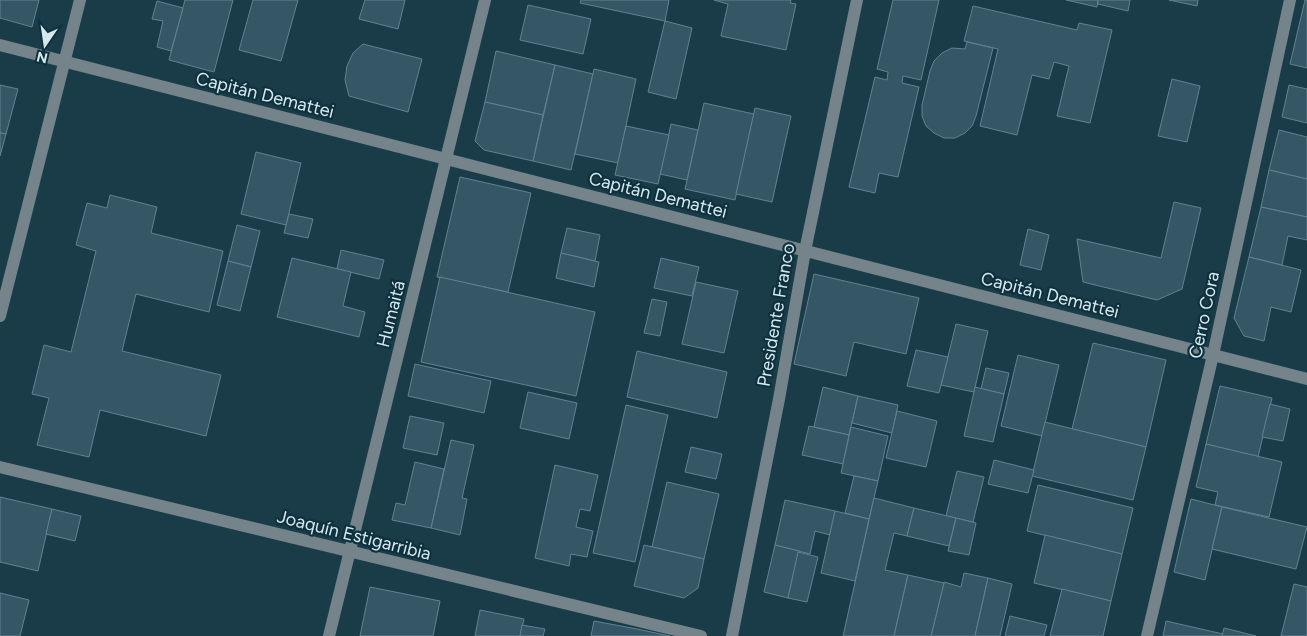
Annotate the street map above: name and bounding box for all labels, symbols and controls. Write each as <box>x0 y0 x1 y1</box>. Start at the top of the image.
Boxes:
north arrow <box>20 20 70 70</box>
text: N <box>35 48 49 67</box>
street label: Capitán Demattei <box>194 67 336 123</box>
street label: Capitán Demattei <box>587 167 729 223</box>
street label: Presidente Franco <box>753 242 799 388</box>
street label: Capitán Demattei <box>979 267 1121 323</box>
street label: Cerro Cora <box>1184 269 1224 361</box>
street label: Humaitá <box>372 278 410 350</box>
street label: Joaquín Estigarribia <box>275 505 433 565</box>

